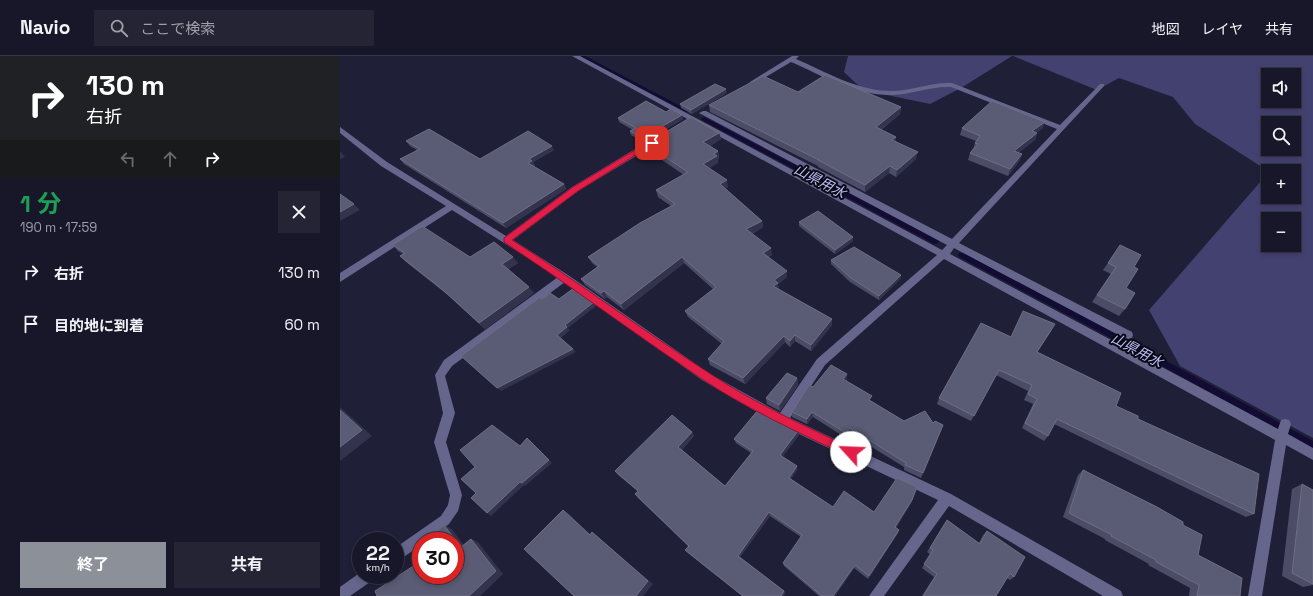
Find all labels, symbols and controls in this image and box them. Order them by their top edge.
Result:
search box [94,10,374,46]
text: Navio [20,15,70,40]
icon: search [108,17,130,39]
text: ここで検索 [140,19,215,38]
text: 地図 [1151,20,1179,38]
text: レイヤ [1201,20,1243,38]
text: 共有 [1265,20,1293,38]
text: 130 m [86,67,165,103]
map controls [1261,68,1301,252]
button: sound [1261,68,1301,108]
icon: right [20,72,72,124]
text: 右折 [86,105,122,128]
button: search [1261,116,1301,156]
pin [635,126,669,160]
icon: arrive [641,132,663,154]
icon: left [117,148,139,170]
icon: ahead [159,148,181,170]
icon: right [201,148,223,170]
water label: 山県用水 [791,160,851,203]
button: + [1261,164,1301,204]
text: 1 分 [20,188,61,219]
button: close [278,191,320,233]
button: − [1261,212,1301,252]
text: 190 m · 17:59 [20,219,97,236]
icon: right [20,261,42,283]
text: 130 m [278,263,320,282]
text: 右折 [54,264,84,283]
icon: arrive [20,313,42,335]
text: 60 m [284,315,320,334]
text: 目的地に到着 [54,316,144,335]
water label: 山県用水 [1108,329,1168,372]
position arrow [830,431,872,473]
speed limit sign: 30 [412,532,464,584]
text: 22 [366,540,390,566]
button: 終了 [20,542,166,588]
button: 共有 [174,542,320,588]
text: km/h [366,561,390,574]

